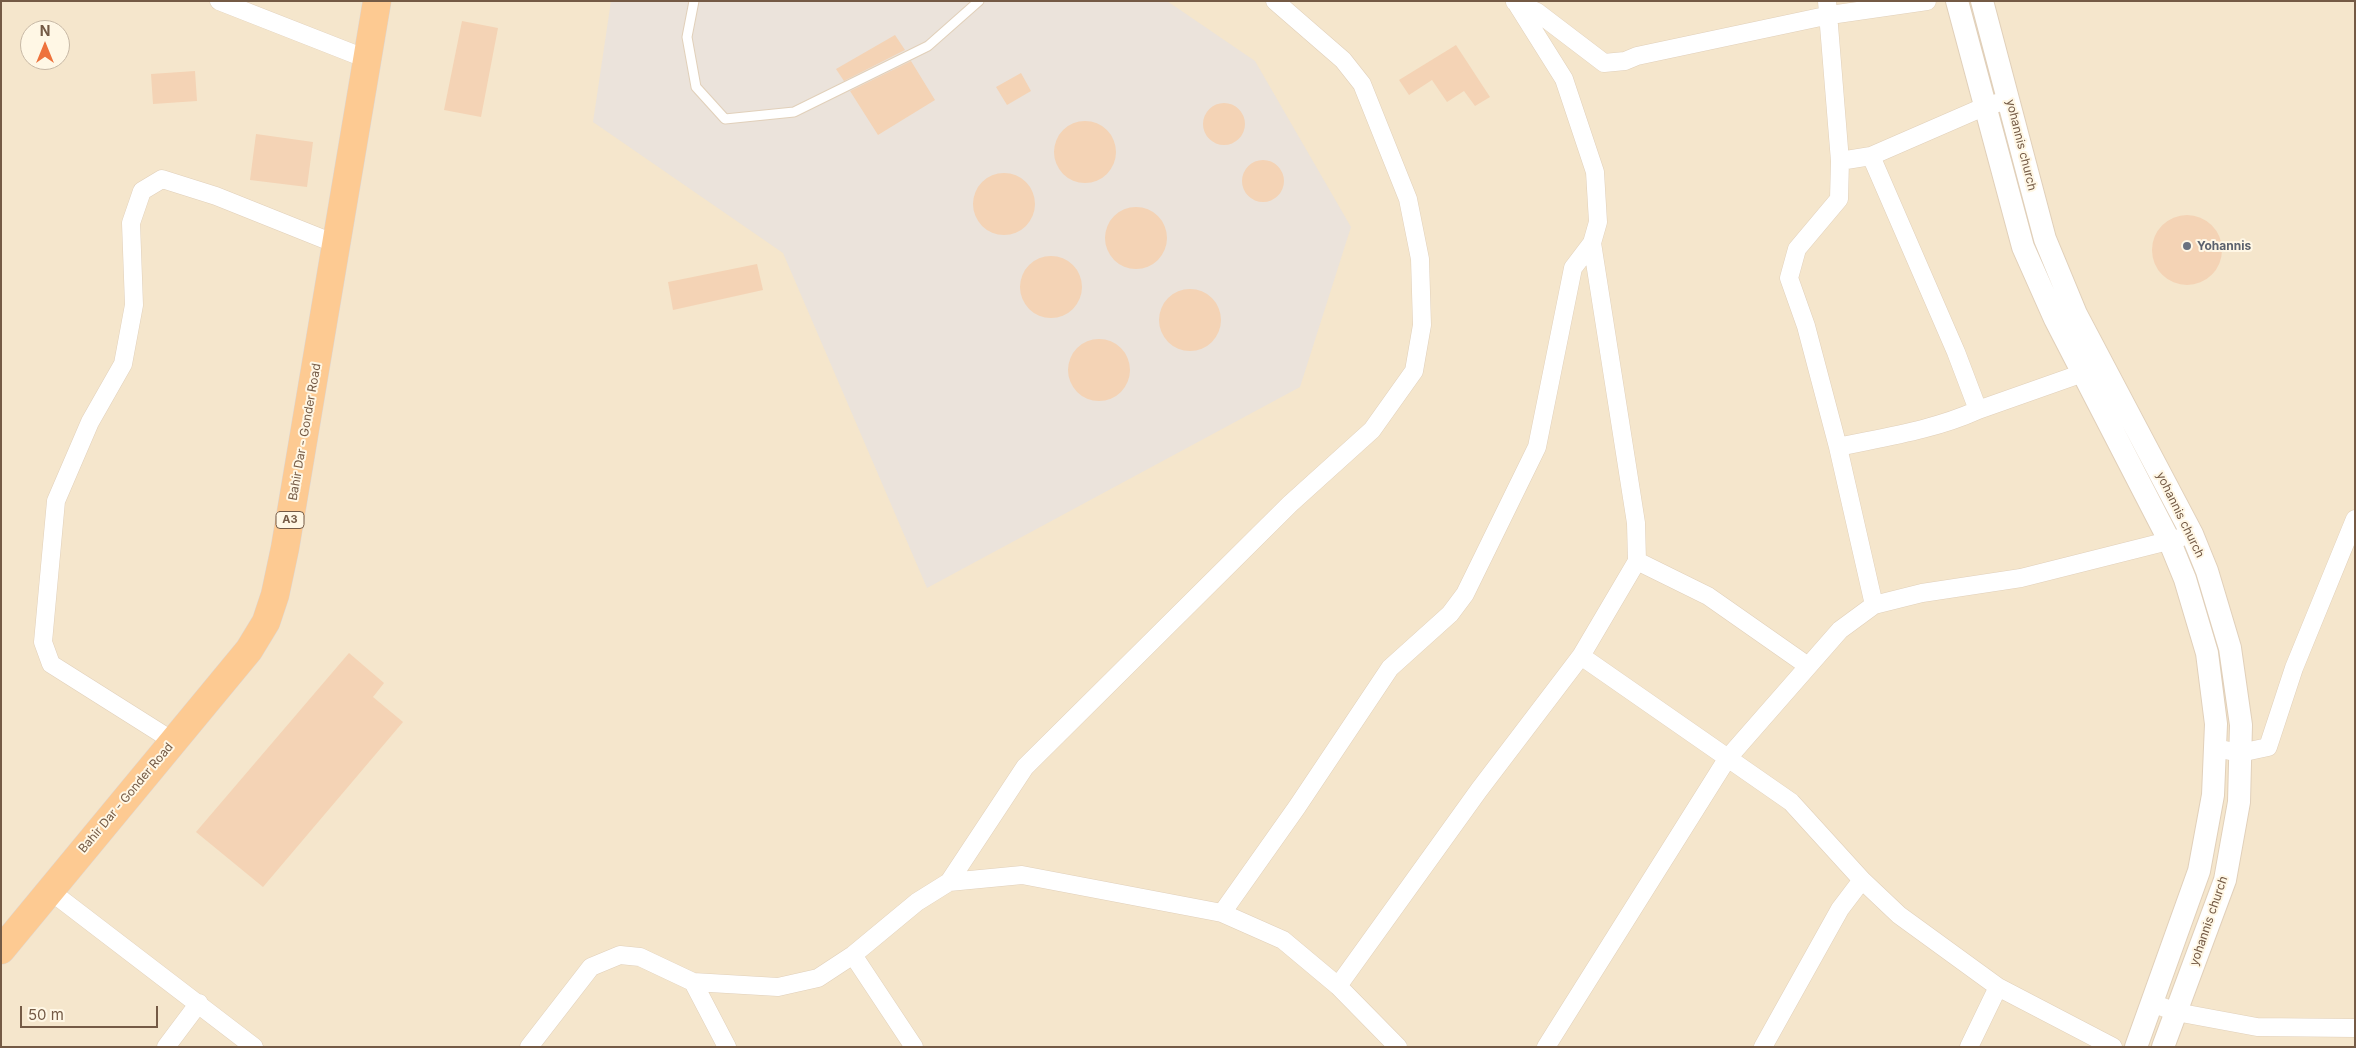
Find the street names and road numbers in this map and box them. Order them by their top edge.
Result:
street label: yohannis church [2003,98,2039,192]
street label: Bahir Dar - Gonder Road [286,362,324,502]
street label: yohannis church [2153,470,2207,560]
road number: A3 [276,512,304,528]
street label: Bahir Dar - Gonder Road [76,740,176,856]
street label: yohannis church [2187,874,2231,968]

